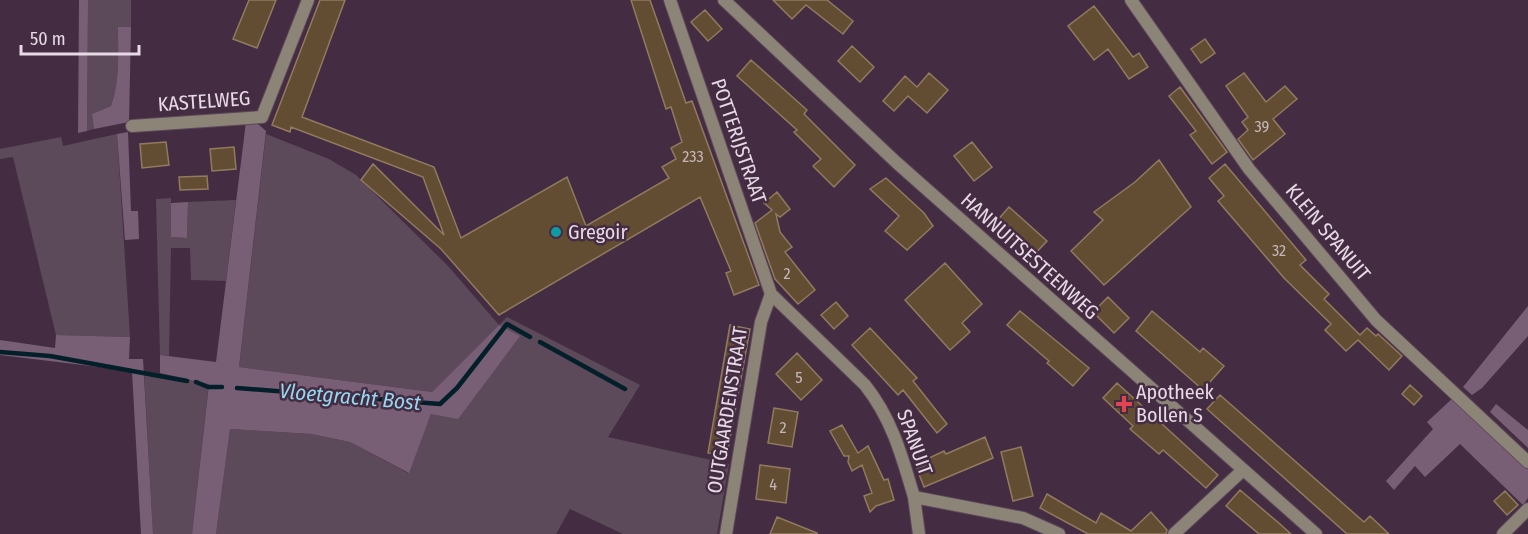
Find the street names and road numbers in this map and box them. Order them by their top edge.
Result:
street label: POTTERIJSTRAAT [706,75,772,207]
street label: KASTELWEG [157,86,251,116]
street label: KLEIN SPANUIT [1281,179,1376,286]
street label: HANNUITSESTEENWEG [956,188,1104,324]
street label: OUTGAARDENSTRAAT [702,324,752,495]
street label: SPANUIT [892,406,938,479]

